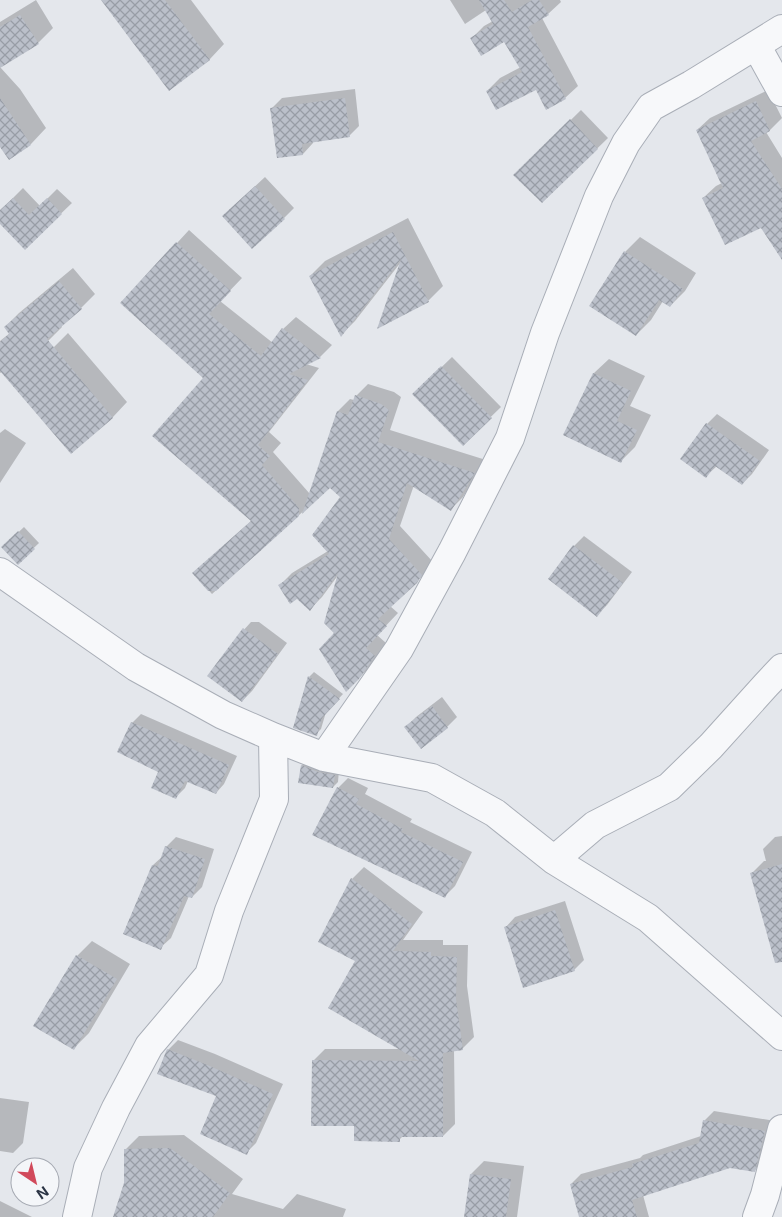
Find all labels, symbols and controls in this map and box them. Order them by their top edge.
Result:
north arrow [10,1157,60,1207]
text: N [33,1183,52,1203]

